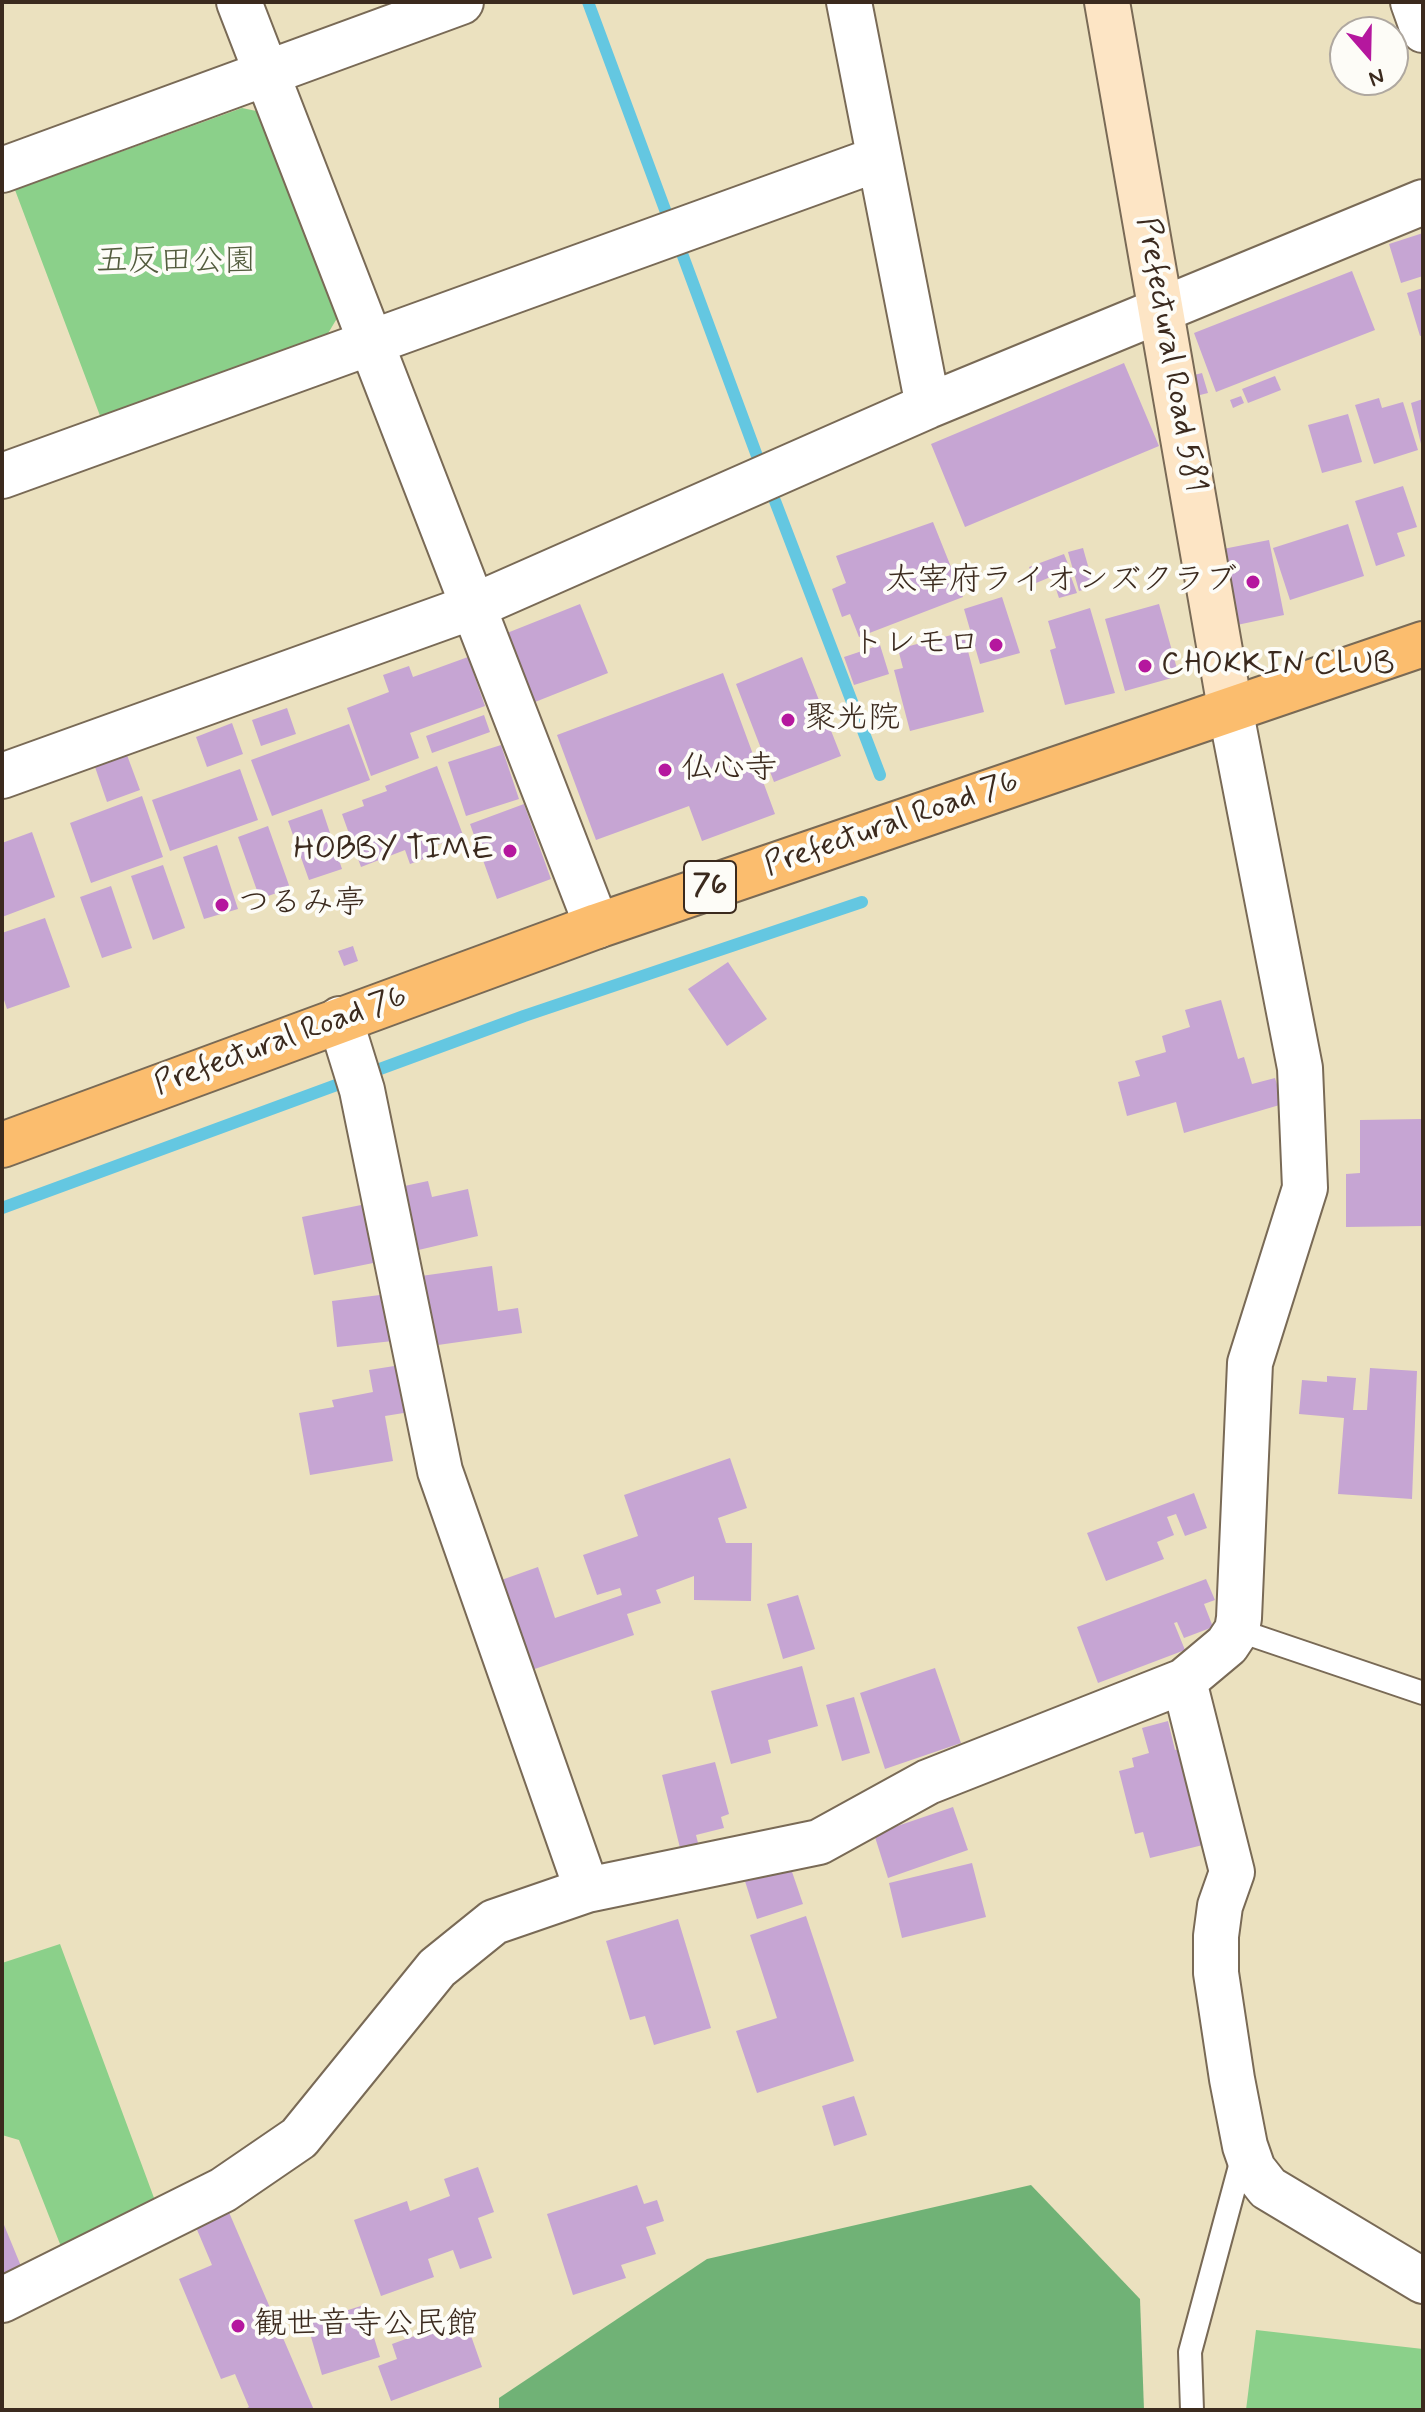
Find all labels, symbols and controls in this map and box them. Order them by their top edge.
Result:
north arrow [1329,16,1409,96]
text: N [1365,61,1388,92]
street label: Prefectural Road 581 [1126,215,1212,495]
park label: 五反田公園 [96,244,256,282]
place label: 太宰府ライオンズクラブ [885,563,1237,601]
marker: 太宰府ライオンズクラブ [1244,573,1262,591]
place label: トレモロ [852,626,980,664]
marker: トレモロ [987,636,1005,654]
place label: CHOKKIN CLUB [1161,647,1395,685]
marker: CHOKKIN CLUB [1136,657,1154,675]
place label: 聚光院 [804,701,900,739]
marker: 聚光院 [779,711,797,729]
place label: 仏心寺 [681,751,777,789]
marker: 仏心寺 [656,761,674,779]
street label: Prefectural Road 76 [760,763,1024,887]
place label: HOBBY TIME [294,832,494,870]
marker: HOBBY TIME [501,842,519,860]
road number: 76 [684,861,736,913]
place label: つるみ亭 [238,886,366,924]
marker: つるみ亭 [213,896,231,914]
street label: Prefectural Road 76 [149,978,413,1106]
place label: 観世音寺公民館 [254,2307,478,2345]
marker: 観世音寺公民館 [229,2317,247,2335]

